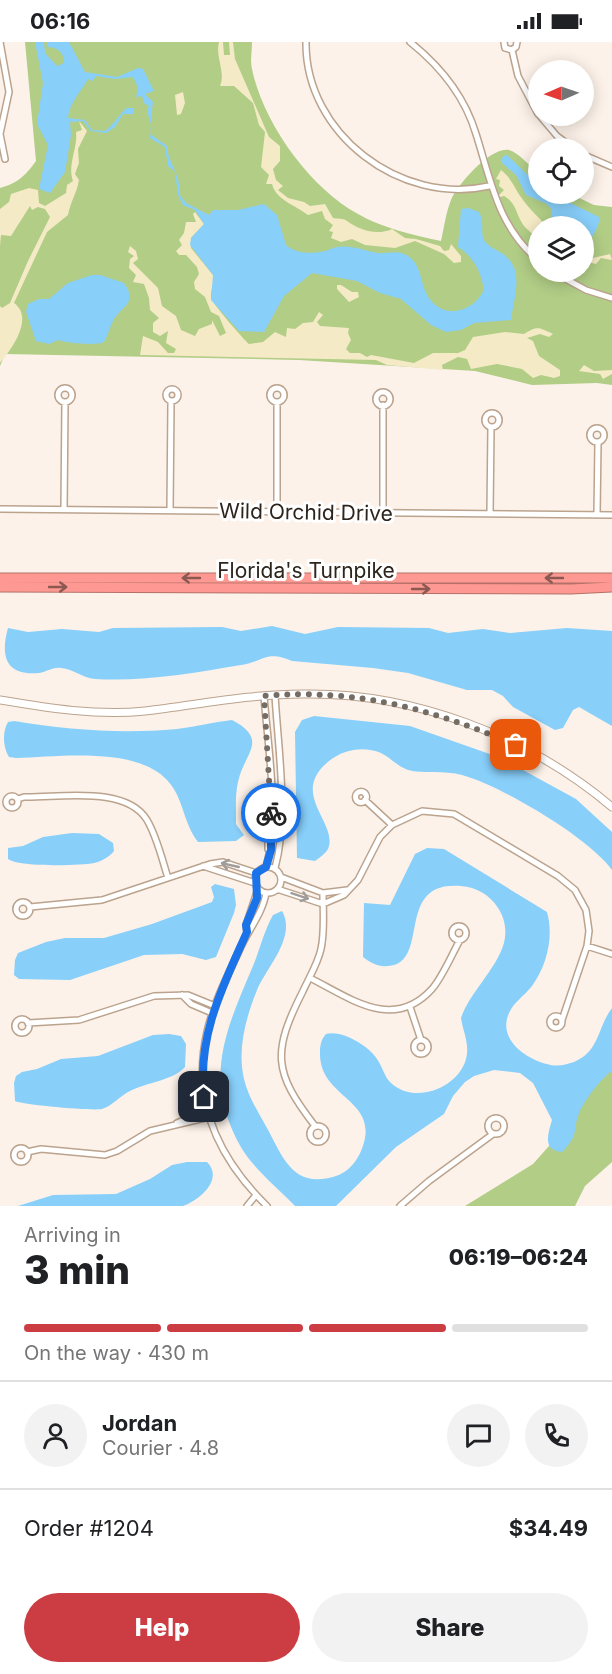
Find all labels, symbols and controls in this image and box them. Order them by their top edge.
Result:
text: 06:16 [30,8,90,34]
north arrow [528,60,594,126]
map controls [528,60,594,282]
button: locate [528,138,594,204]
button: layers [528,216,594,282]
street label: Wild Orchid Drive [219,498,393,526]
street label: Florida's Turnpike [217,558,395,583]
one-way arrow [181,572,201,584]
one-way arrow [544,572,564,584]
one-way arrow [48,581,68,593]
one-way arrow [411,583,431,595]
pin [490,719,541,770]
icon: bag [499,728,532,761]
courier [241,783,301,843]
icon: bike [255,797,288,830]
one-way arrow [221,859,240,870]
one-way arrow [290,892,309,903]
pin [178,1071,229,1122]
icon: home [187,1080,220,1113]
text: Arriving in [24,1223,121,1247]
text: 06:19–06:24 [449,1244,588,1270]
text: 3 min [24,1246,130,1293]
text: On the way · 430 m [24,1341,209,1365]
button: person [24,1404,87,1467]
button: chat [447,1404,510,1467]
button: phone [525,1404,588,1467]
text: Jordan [102,1410,177,1436]
text: Courier · 4.8 [102,1436,219,1460]
text: Order #1204 [24,1515,154,1541]
text: $34.49 [509,1515,588,1541]
button: Help [24,1593,300,1662]
button: Share [312,1593,588,1662]

